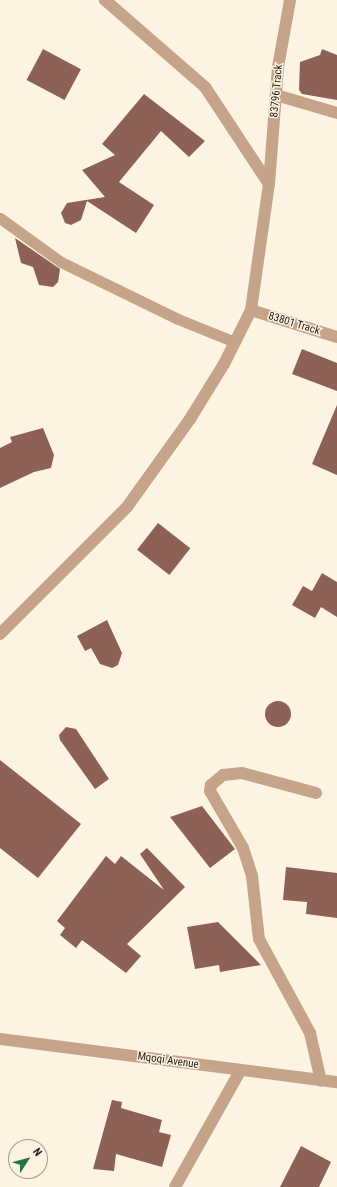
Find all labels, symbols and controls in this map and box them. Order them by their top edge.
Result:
street label: 83796 Track [268,64,286,118]
street label: 83801 Track [267,310,321,338]
street label: Mqoqi Avenue [137,1050,199,1072]
north arrow [8,1139,48,1179]
text: N [30,1146,45,1159]

